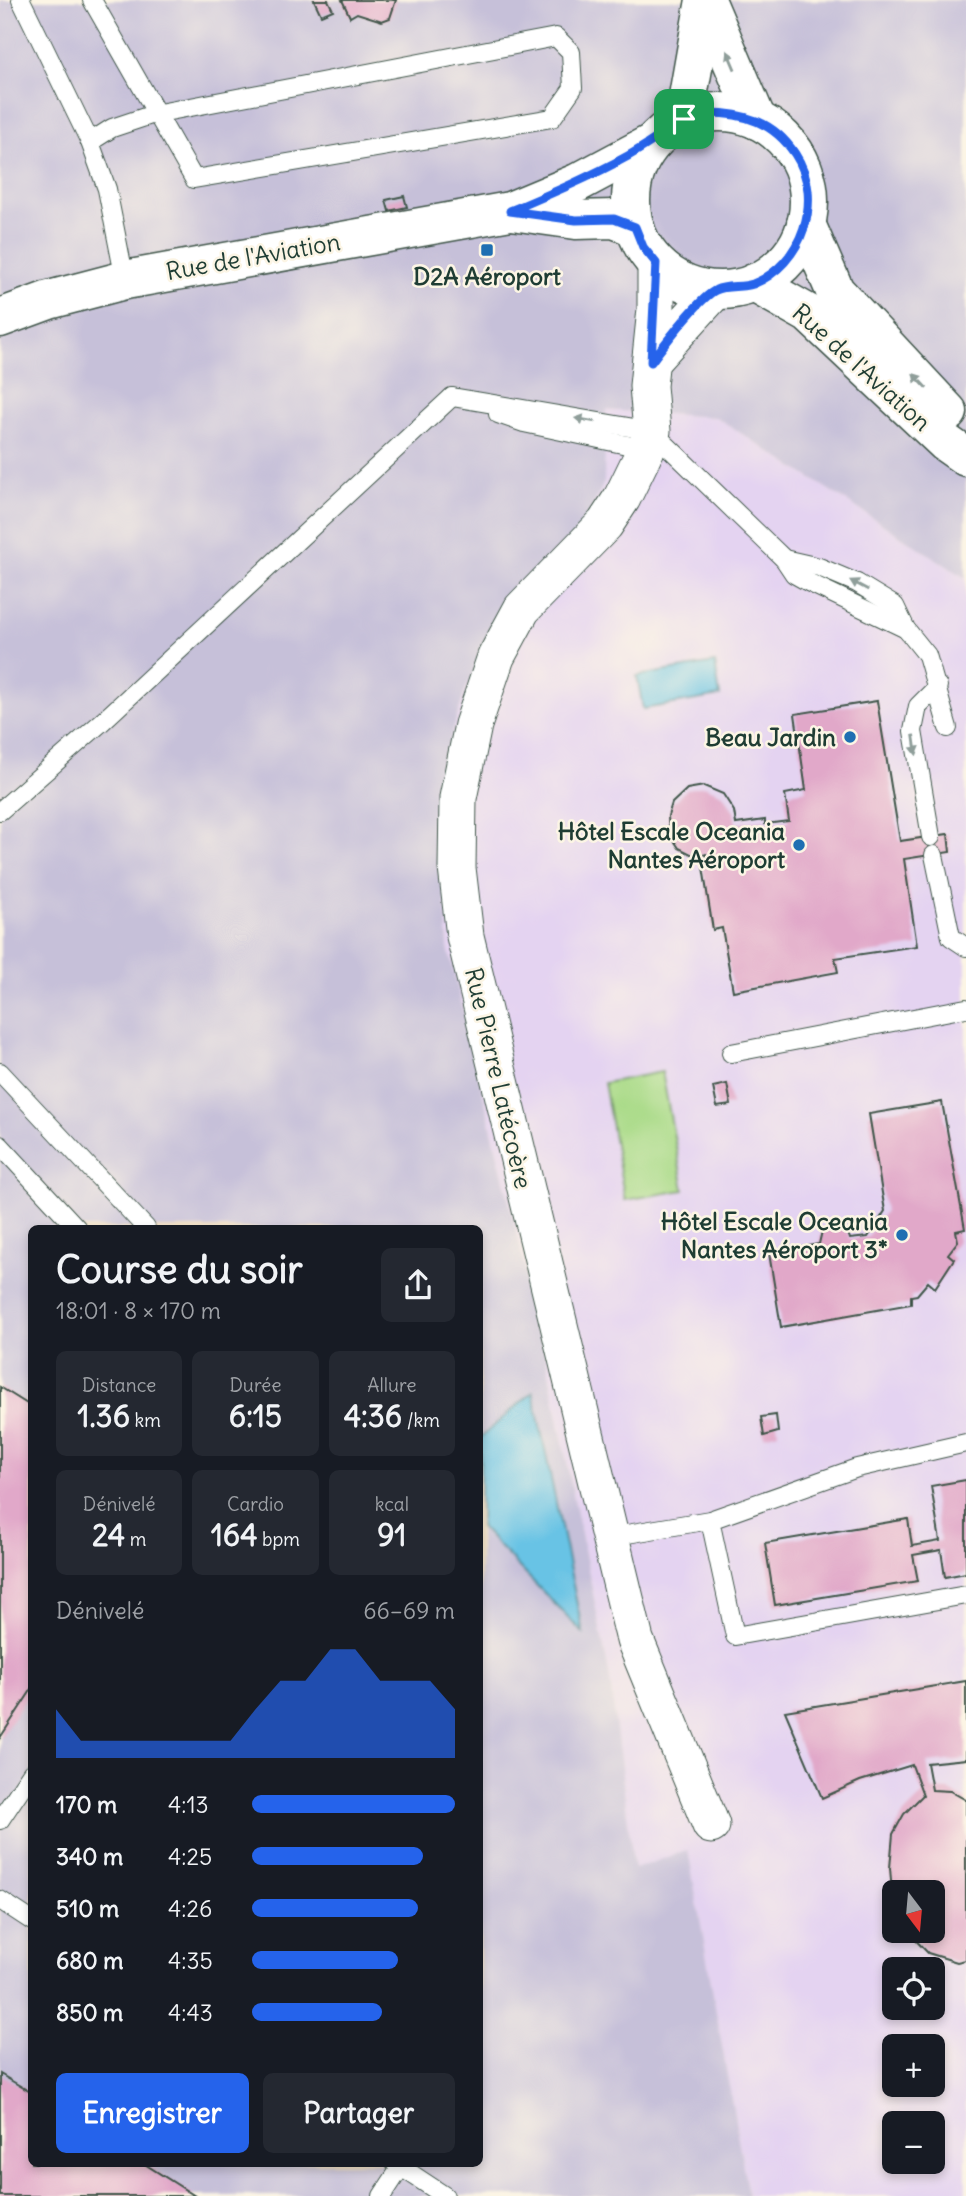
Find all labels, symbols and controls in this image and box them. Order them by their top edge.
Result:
one-way arrow [726,49,737,70]
pin [654,89,714,149]
icon: arrive [665,100,703,138]
street label: Rue de l'Aviation [164,226,342,286]
marker: D2A Aéroport [479,242,495,258]
place label: D2A Aéroport [413,261,562,291]
street label: Rue de l'Aviation [786,297,938,437]
one-way arrow [912,372,928,390]
one-way arrow [574,414,596,425]
one-way arrow [849,579,869,590]
place label: Beau Jardin [705,722,836,752]
marker: Beau Jardin [842,729,858,745]
one-way arrow [910,735,921,757]
place label: Hôtel Escale Oceania Nantes Aéroport [558,816,786,874]
marker: Hôtel Escale Oceania Nantes Aéroport [791,837,807,853]
street label: Rue Pierre Latécoère [459,965,539,1191]
place label: Hôtel Escale Oceania Nantes Aéroport 3* [661,1206,888,1264]
marker: Hôtel Escale Oceania Nantes Aéroport 3* [894,1227,910,1243]
text: Course du soir [56,1246,303,1293]
button: share [381,1248,455,1322]
text: 18:01 · 8 × 170 m [56,1296,221,1325]
text: Distance [82,1373,156,1397]
text: Durée [229,1373,282,1397]
text: Allure [367,1373,416,1397]
text: 1.36 [77,1397,130,1435]
text: 6:15 [229,1397,282,1435]
text: 4:36 [344,1397,402,1435]
text: km [130,1408,161,1432]
text: /km [402,1408,440,1432]
text: Dénivelé [83,1492,156,1516]
text: Cardio [227,1492,284,1516]
text: kcal [375,1492,409,1516]
text: 24 [92,1516,125,1554]
text: 164 [211,1516,258,1554]
text: 91 [377,1516,406,1554]
text: m [125,1527,146,1551]
text: bpm [258,1527,300,1551]
text: Dénivelé [56,1596,144,1625]
text: 66–69 m [363,1596,455,1625]
text: 170 m [56,1790,117,1819]
text: 4:13 [168,1790,209,1819]
text: 340 m [56,1842,123,1871]
text: 4:25 [168,1842,212,1871]
north arrow [882,1880,945,1942]
map controls [882,1880,945,2174]
text: 510 m [56,1894,119,1923]
text: 4:26 [168,1894,212,1923]
text: 680 m [56,1946,123,1975]
text: 4:35 [168,1946,213,1975]
button: locate [882,1957,945,2020]
text: 850 m [56,1998,123,2027]
text: 4:43 [168,1998,213,2027]
button: + [882,2034,945,2097]
button: Enregistrer [56,2073,249,2153]
button: Partager [263,2073,455,2153]
button: − [882,2111,945,2174]

